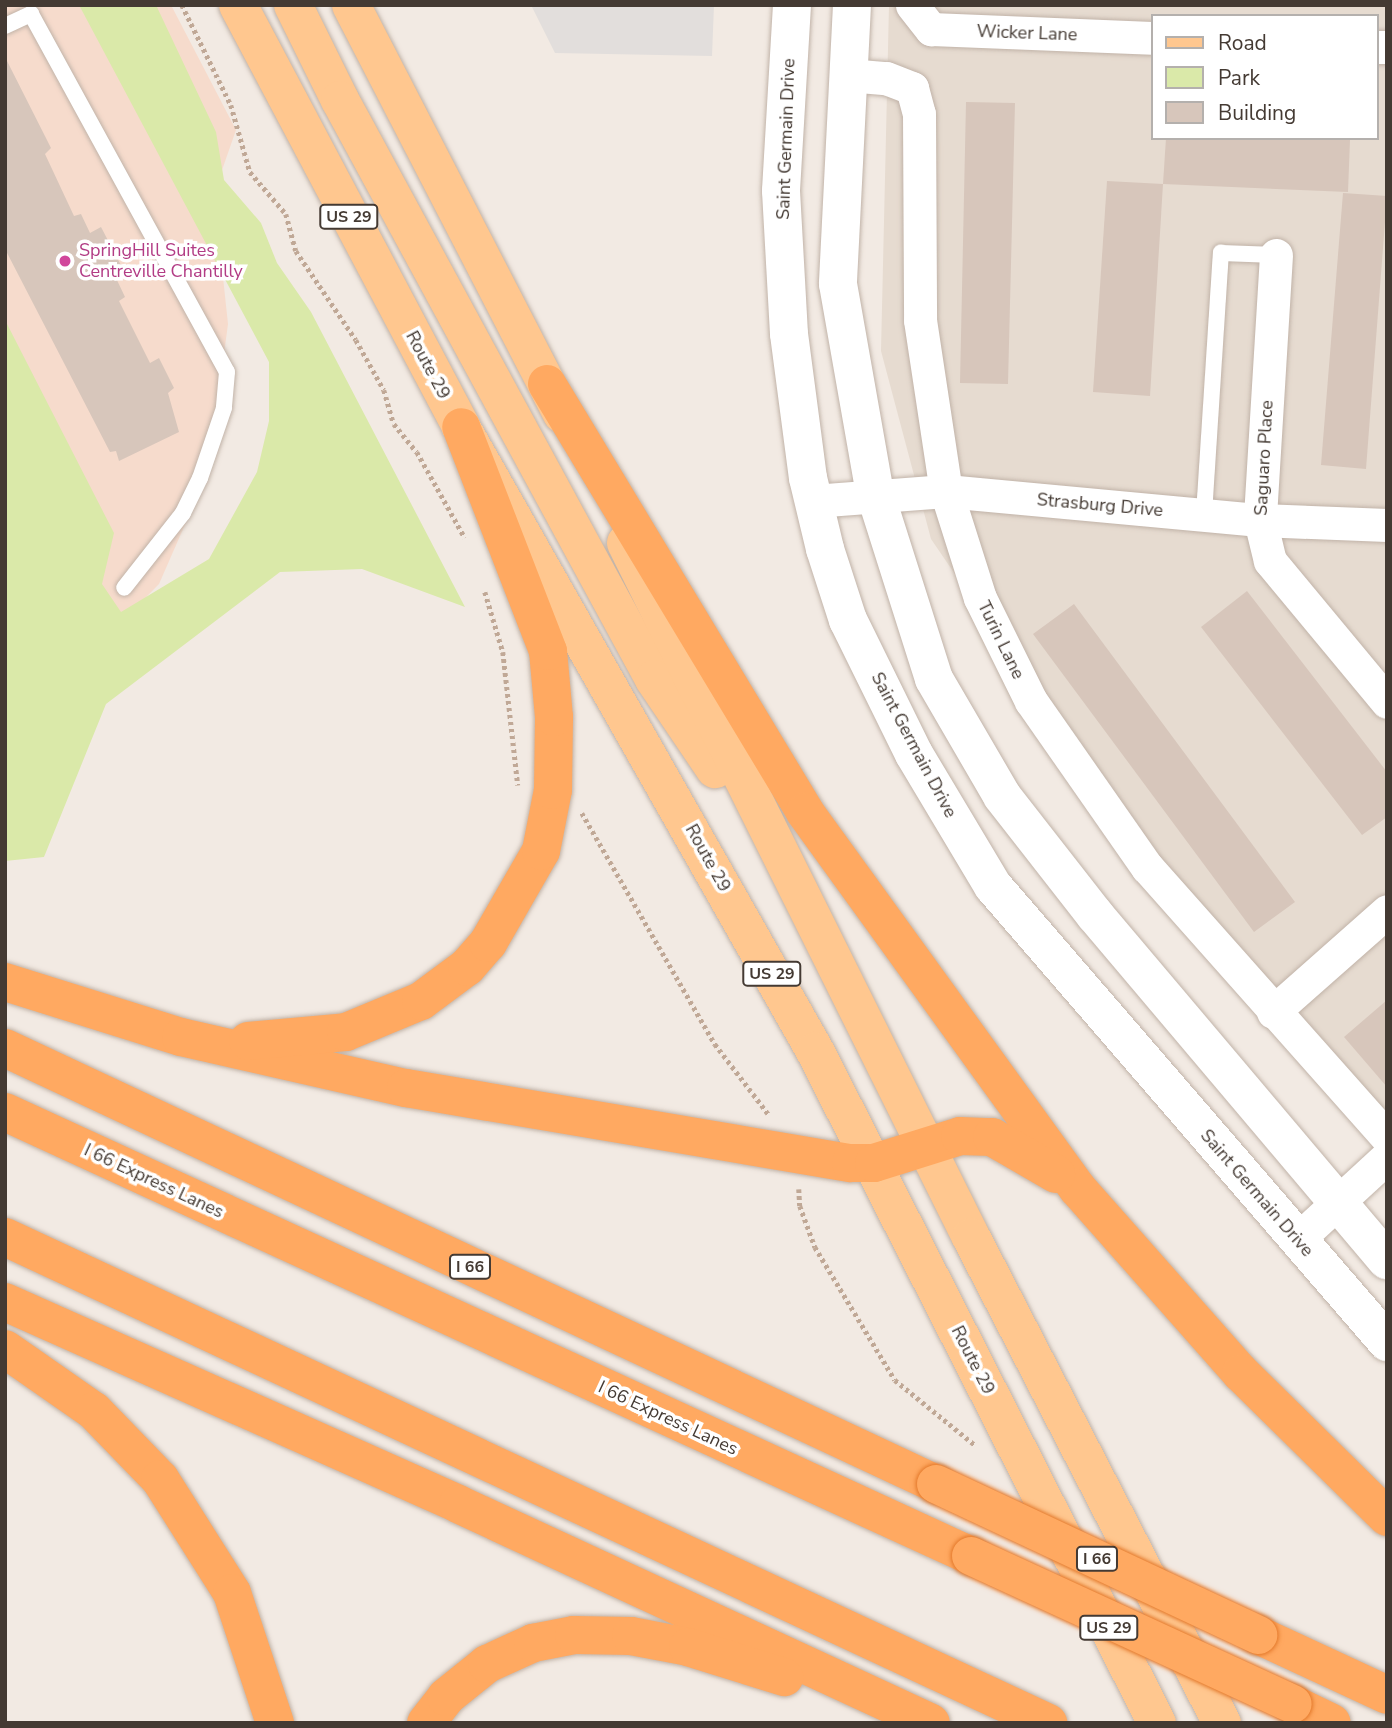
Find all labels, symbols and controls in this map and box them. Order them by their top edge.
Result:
legend [1150,14,1378,140]
street label: Wicker Lane [976,20,1078,46]
text: Road [1218,29,1267,57]
street label: Saint Germain Drive [772,58,800,220]
text: Park [1218,64,1260,92]
text: Building [1218,99,1296,127]
road number: US 29 [319,204,379,230]
place label: SpringHill Suites Centreville Chantilly [79,240,243,282]
marker: SpringHill Suites Centreville Chantilly [57,253,73,269]
street label: Route 29 [401,327,455,403]
street label: Saguaro Place [1250,400,1278,516]
street label: Strasburg Drive [1036,489,1164,521]
street label: Turin Lane [973,597,1029,683]
street label: Saint Germain Drive [867,669,961,821]
street label: Route 29 [681,820,735,896]
road number: US 29 [742,962,802,986]
street label: Saint Germain Drive [1196,1125,1318,1261]
street label: I 66 Express Lanes [81,1139,227,1223]
road number: I 66 [447,1254,493,1280]
street label: Route 29 [947,1322,999,1398]
street label: I 66 Express Lanes [595,1376,741,1460]
road number: I 66 [1074,1546,1120,1572]
road number: US 29 [1079,1616,1139,1640]

